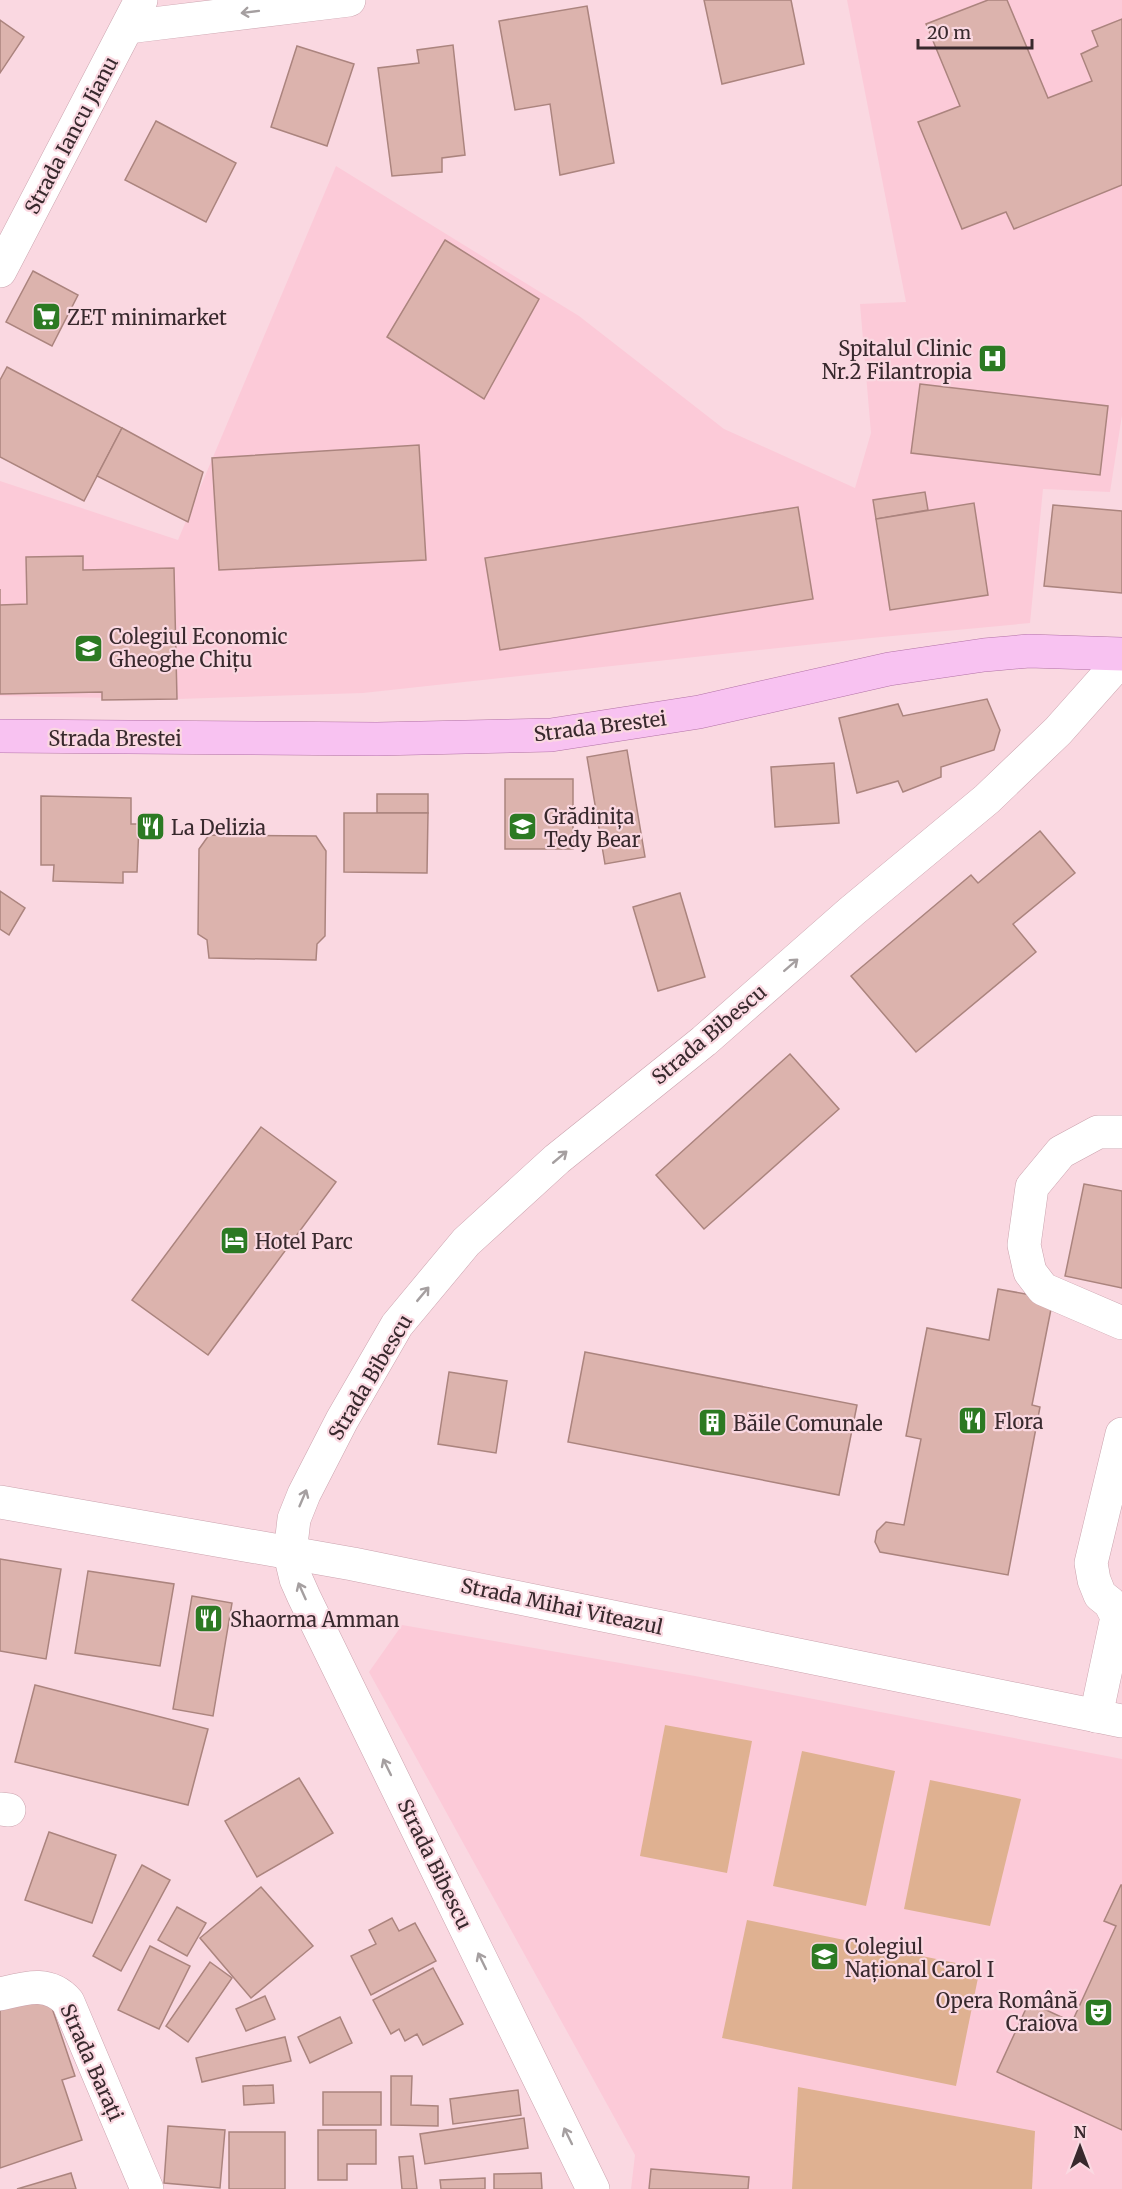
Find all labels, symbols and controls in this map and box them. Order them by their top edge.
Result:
one-way arrow [240,7,260,18]
scale bar [918,12,1032,50]
text: 20 m [927,21,971,44]
street label: Strada Iancu Jianu [19,52,123,218]
supermarket icon: ZET minimarket [30,301,62,333]
place label: ZET minimarket [67,305,227,330]
place label: Spitalul Clinic Nr.2 Filantropia [822,336,972,384]
hospital icon: Spitalul Clinic Nr.2 Filantropia [977,343,1009,375]
place label: Colegiul Economic Gheoghe Chițu [109,624,288,673]
school or university icon: Colegiul Economic Gheoghe Chițu [72,632,104,664]
street label: Strada Brestei [532,705,668,747]
street label: Strada Brestei [48,726,182,751]
place label: Grădinița Tedy Bear [544,804,640,852]
restaurant icon: La Delizia [134,811,166,843]
school or university icon: Grădinița Tedy Bear [507,811,539,843]
place label: La Delizia [171,815,266,840]
one-way arrow [783,958,798,972]
street label: Strada Bibescu [647,979,771,1089]
one-way arrow [552,1150,567,1164]
hotel icon: Hotel Parc [218,1225,250,1257]
place label: Hotel Parc [255,1229,353,1254]
one-way arrow [416,1286,429,1302]
street label: Strada Bibescu [323,1310,417,1444]
restaurant icon: Flora [957,1405,989,1437]
building icon: Băile Comunale [696,1407,728,1439]
place label: Flora [994,1409,1044,1434]
place label: Băile Comunale [733,1411,883,1436]
one-way arrow [297,1489,309,1507]
street label: Strada Mihai Viteazul [459,1572,665,1640]
one-way arrow [296,1583,307,1601]
restaurant icon: Shaorma Amman [193,1603,225,1635]
place label: Shaorma Amman [230,1607,399,1632]
one-way arrow [381,1758,393,1776]
street label: Strada Bibescu [393,1795,477,1933]
place label: Colegiul Național Carol I [845,1934,994,1983]
school or university icon: Colegiul Național Carol I [808,1941,840,1973]
one-way arrow [476,1953,488,1970]
place label: Opera Română Craiova [936,1988,1078,2036]
theatre icon: Opera Română Craiova [1083,1996,1115,2028]
street label: Strada Barați [54,2000,129,2125]
north arrow [1050,2117,1110,2177]
text: N [1074,2122,1087,2142]
one-way arrow [561,2128,573,2146]

